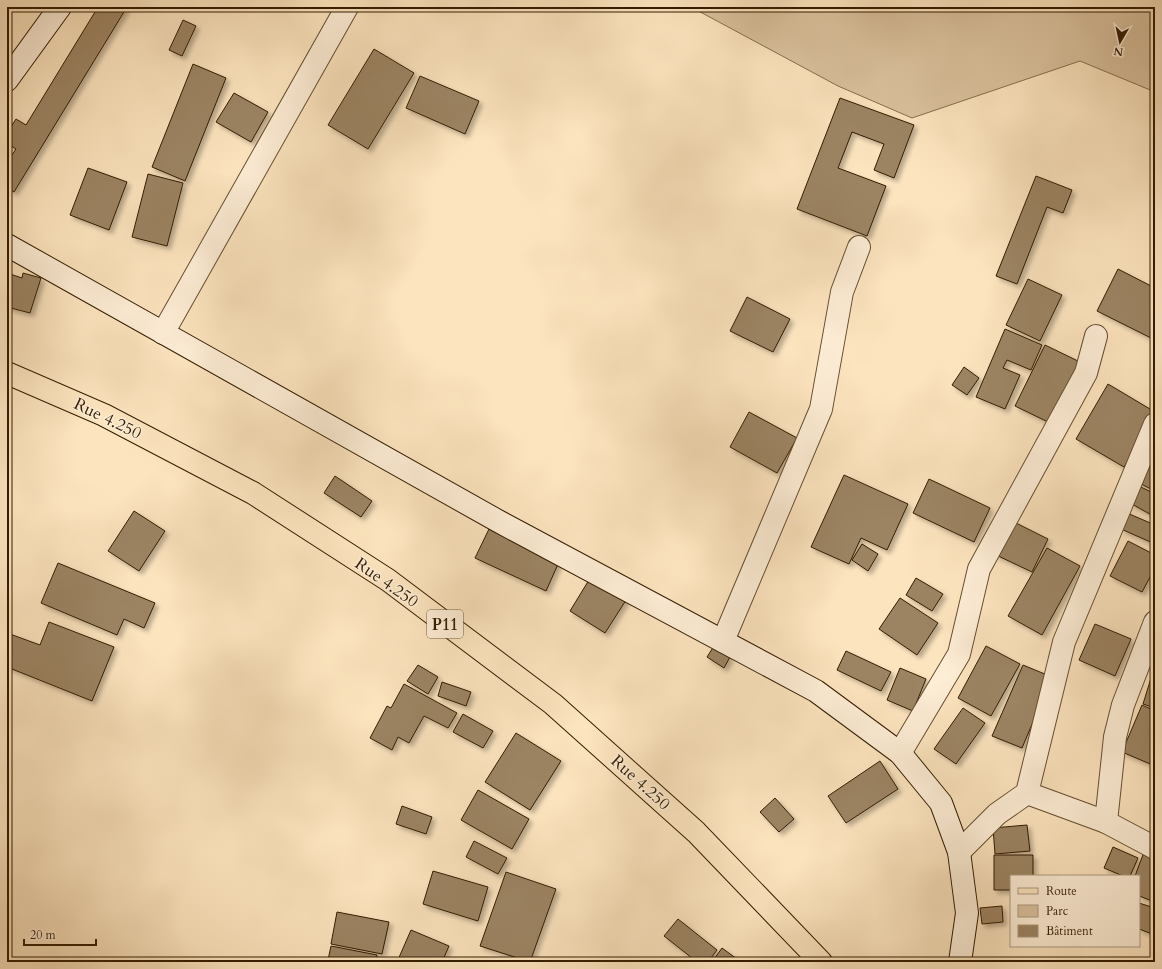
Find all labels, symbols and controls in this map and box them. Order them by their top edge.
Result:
north arrow [1100,22,1140,62]
text: N [1112,43,1124,60]
street label: Rue 4.250 [70,392,146,445]
street label: Rue 4.250 [350,552,423,613]
road number: P11 [427,610,463,638]
street label: Rue 4.250 [606,750,676,815]
legend [1010,875,1140,947]
text: Route [1046,883,1077,899]
text: Parc [1046,903,1069,919]
scale bar [24,921,96,947]
text: Bâtiment [1046,923,1093,939]
text: 20 m [30,927,57,943]

